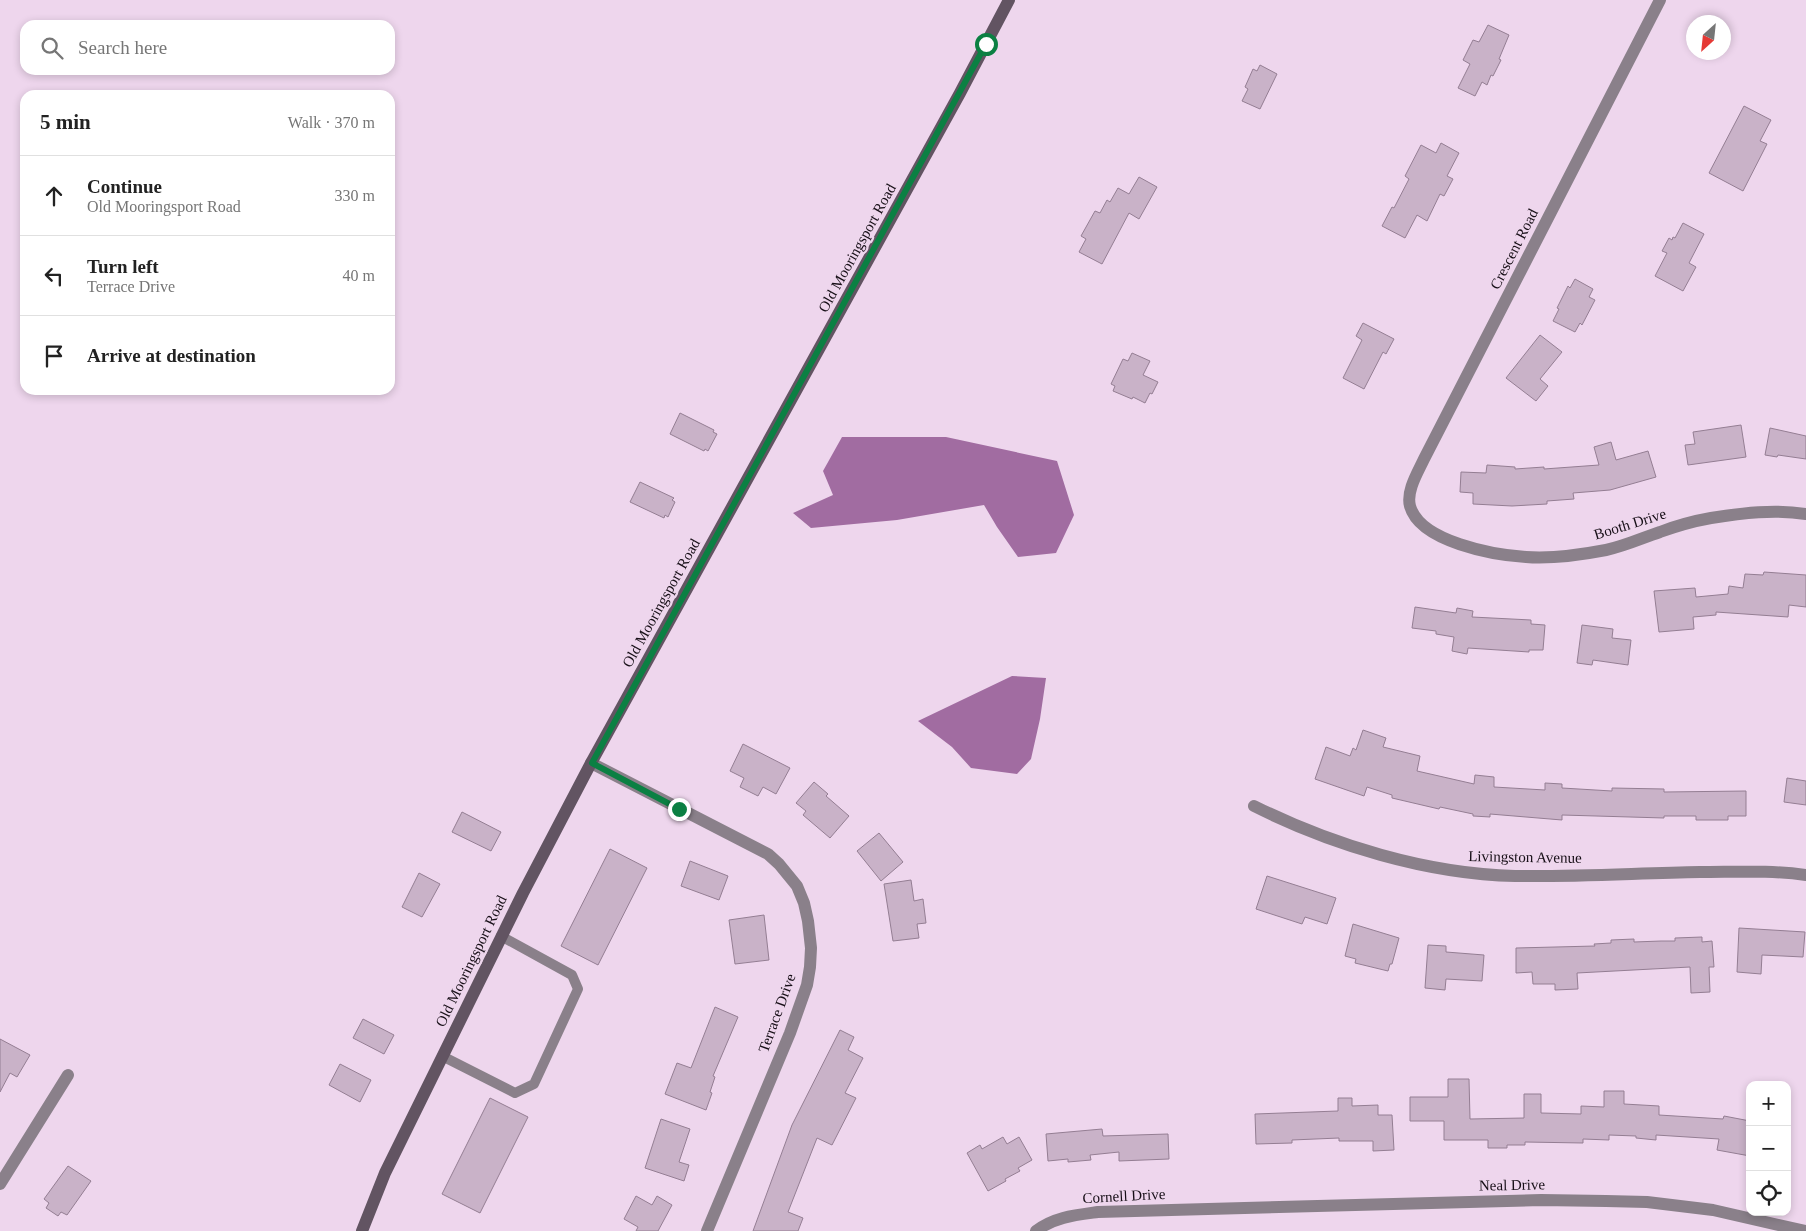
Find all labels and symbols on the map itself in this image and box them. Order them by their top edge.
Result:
north arrow [1686,15,1731,60]
route start [975,33,998,56]
street label: Old Mooringsport Road [815,181,899,315]
street label: Crescent Road [1487,206,1541,292]
street label: Booth Drive [1592,505,1668,543]
street label: Old Mooringsport Road [619,536,703,670]
route end [668,798,691,821]
street label: Livingston Avenue [1468,848,1582,866]
street label: Old Mooringsport Road [432,892,510,1029]
street label: Terrace Drive [755,971,799,1055]
street label: Neal Drive [1479,1176,1546,1194]
street label: Cornell Drive [1082,1186,1166,1206]

